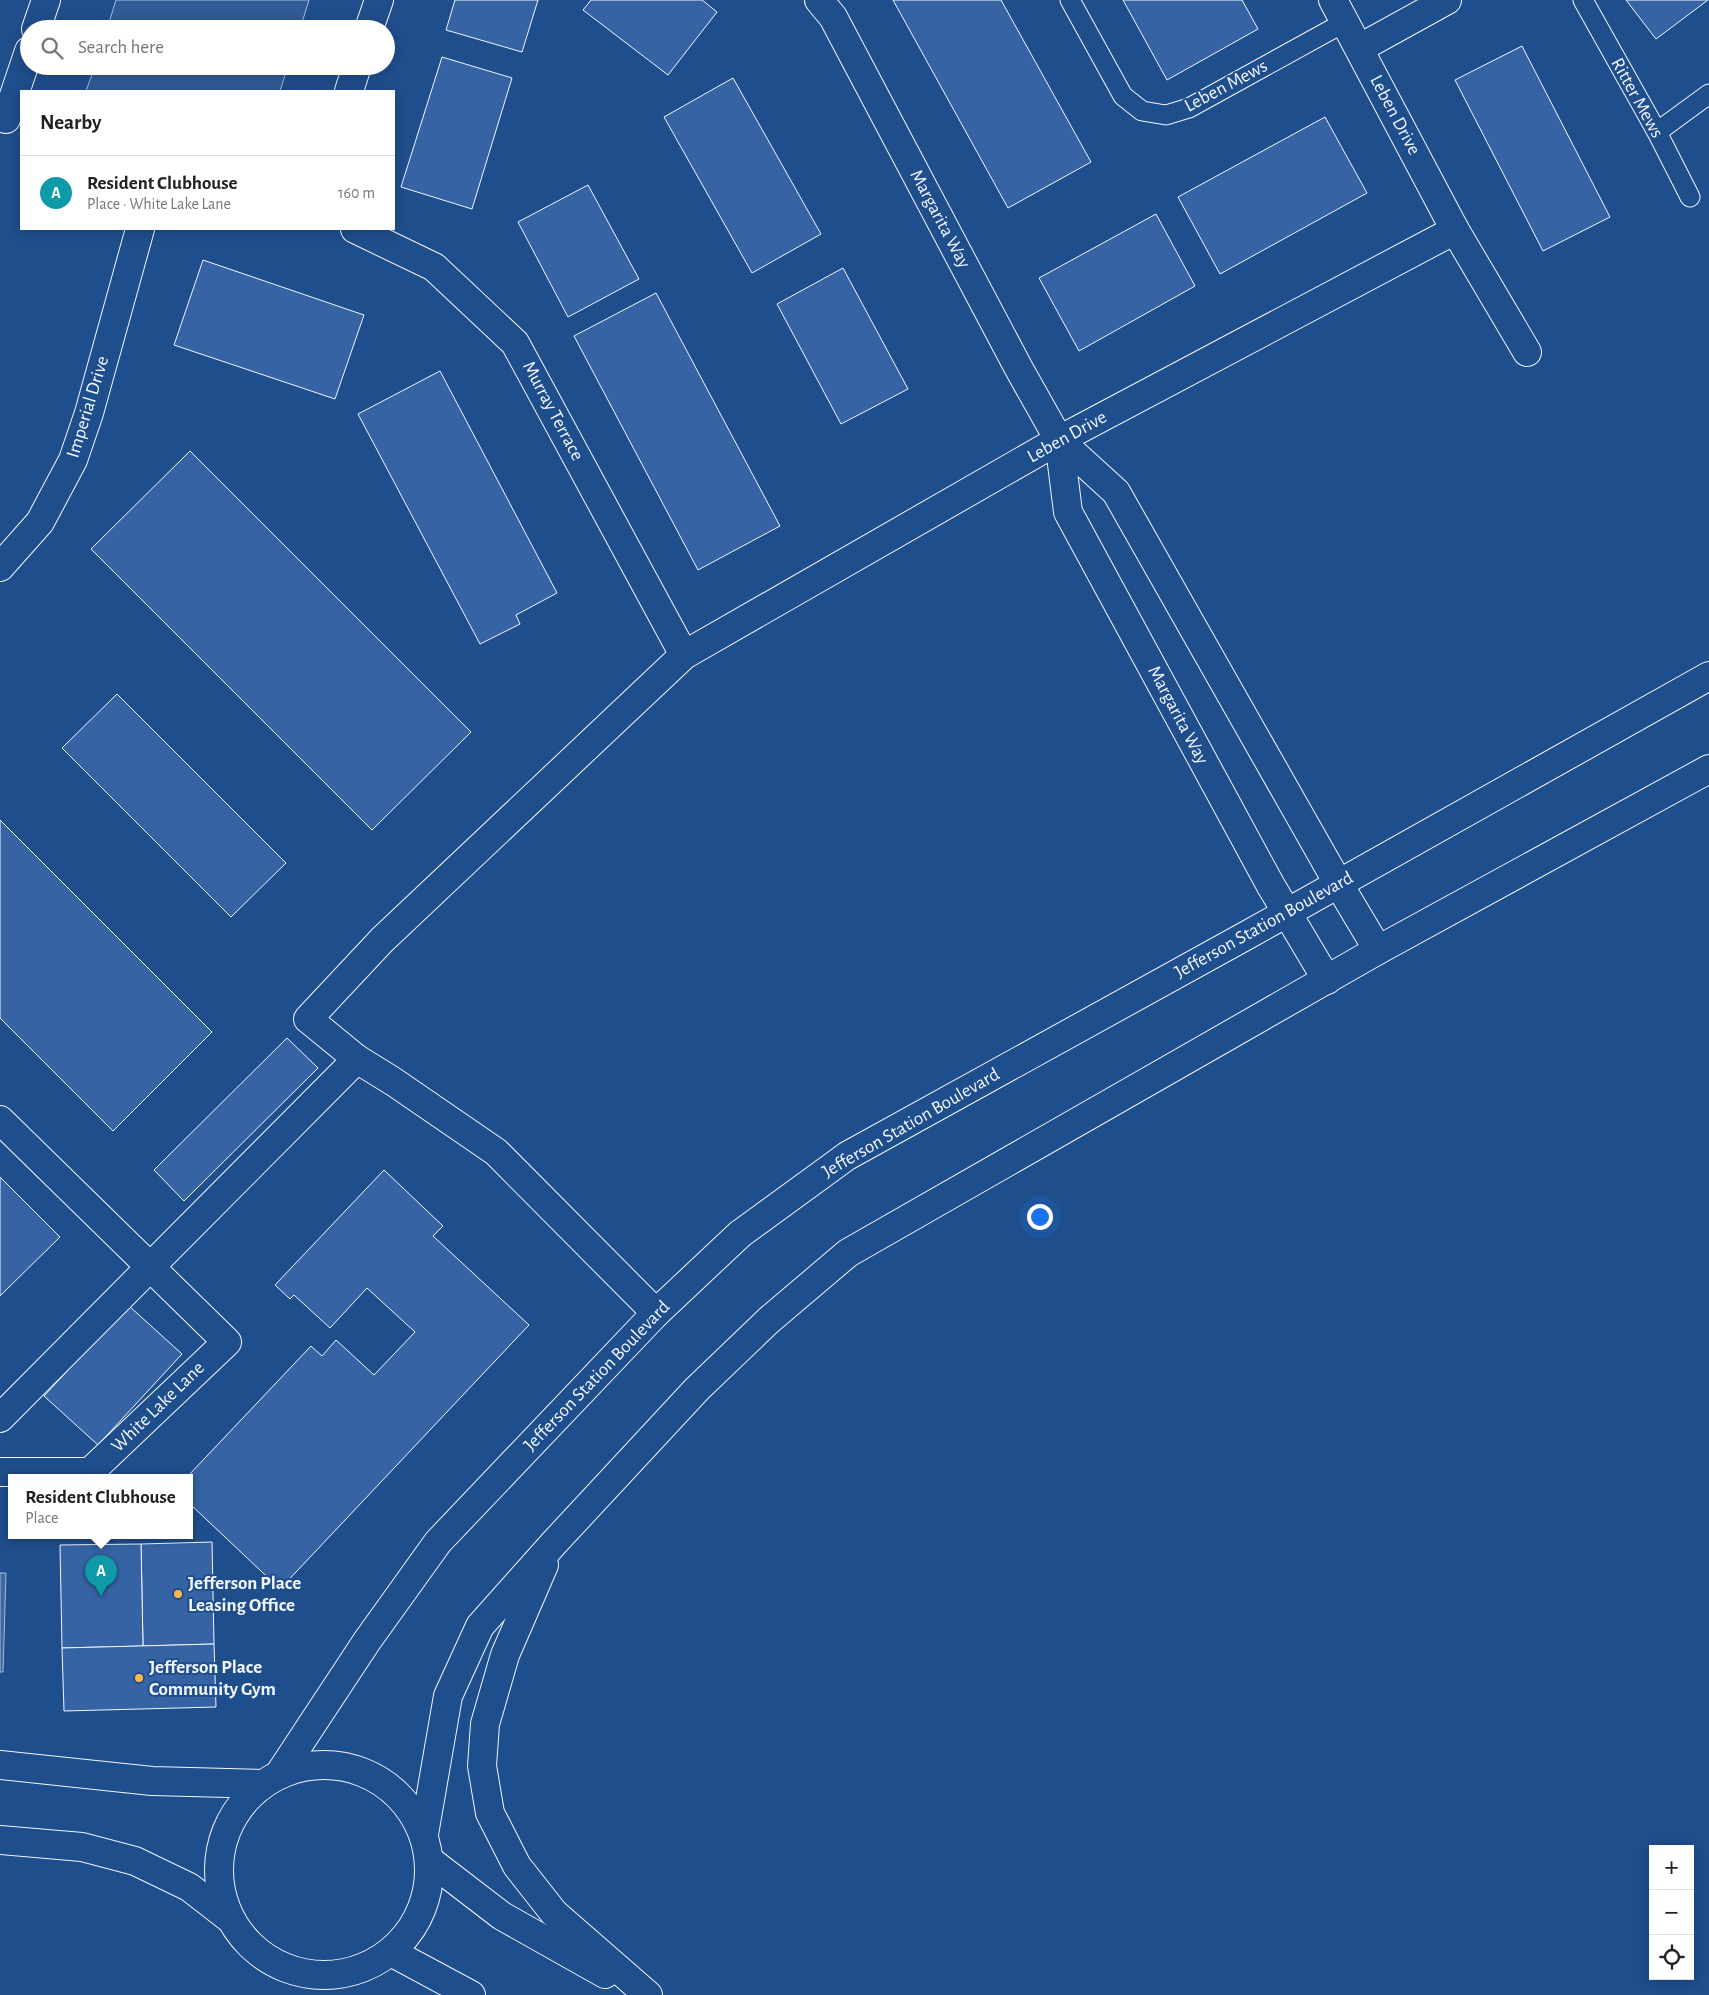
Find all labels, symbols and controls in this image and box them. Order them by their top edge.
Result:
search box [20,20,395,75]
icon: search [38,34,66,62]
text: Search here [78,38,164,57]
street label: Ritter Mews [1607,55,1667,141]
street label: Leben Mews [1181,56,1271,116]
street label: Leben Drive [1366,72,1424,158]
text: Nearby [40,112,101,133]
street label: Margarita Way [906,167,974,271]
text: Resident Clubhouse [87,174,238,193]
text: A [51,185,61,201]
text: 160 m [338,185,375,201]
text: Place · White Lake Lane [87,196,231,212]
street label: Imperial Drive [64,354,112,460]
street label: Murray Terrace [519,358,587,464]
street label: Leben Drive [1024,408,1110,466]
street label: Margarita Way [1144,663,1212,767]
street label: Jefferson Station Boulevard [1172,868,1357,982]
street label: Jefferson Station Boulevard [819,1065,1003,1181]
your location [1027,1204,1053,1230]
street label: Jefferson Station Boulevard [520,1297,674,1455]
street label: White Lake Lane [108,1358,208,1456]
popup [8,1474,193,1539]
text: Resident Clubhouse [25,1488,176,1507]
text: Place [25,1510,58,1526]
pin: A [85,1555,117,1596]
place label: Jefferson Place Leasing Office [188,1574,301,1615]
marker: Jefferson Place Leasing Office [172,1588,184,1600]
place label: Jefferson Place Community Gym [149,1658,276,1699]
marker: Jefferson Place Community Gym [133,1672,145,1684]
map controls [1649,1845,1694,1980]
button: + [1649,1845,1694,1890]
button: − [1649,1890,1694,1935]
button: locate [1649,1935,1694,1980]

